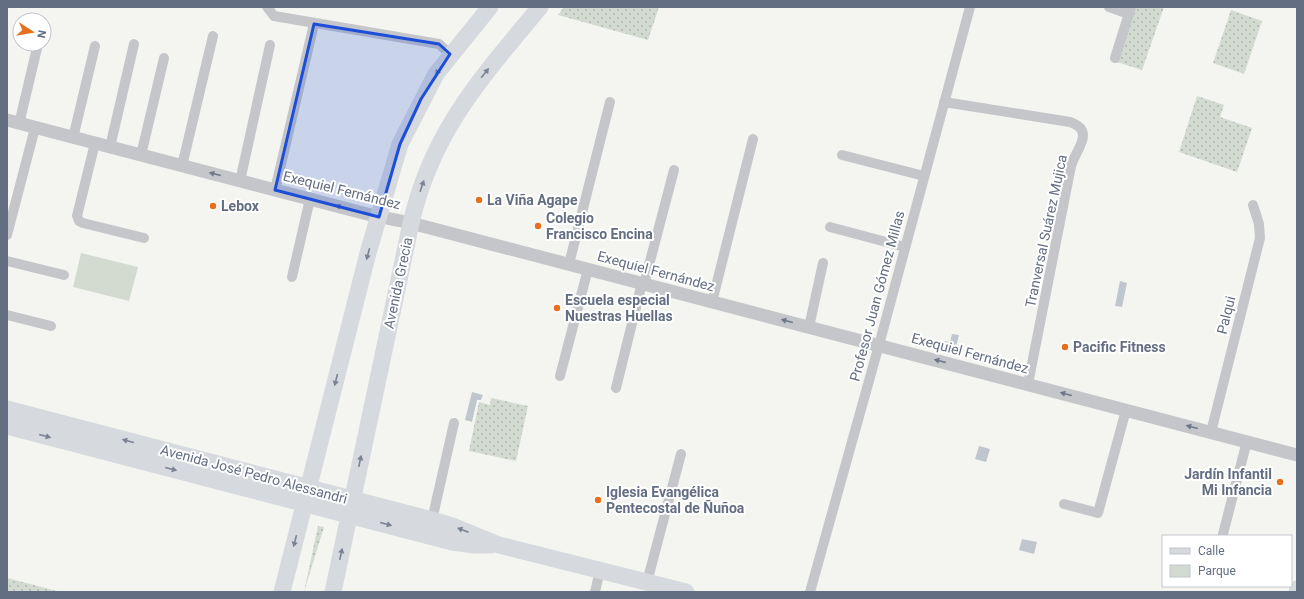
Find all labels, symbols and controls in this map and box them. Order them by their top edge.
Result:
north arrow [12,12,52,52]
text: N [34,29,48,39]
one-way arrow [435,65,443,75]
one-way arrow [481,68,490,79]
street label: Tranversal Suárez Mujica [1022,153,1070,309]
street label: Exequiel Fernández [282,168,403,212]
one-way arrow [209,171,221,177]
one-way arrow [419,179,425,191]
place label: La Viña Agape [487,192,578,208]
marker: La Viña Agape [474,195,484,205]
place label: Lebox [221,198,260,214]
marker: Lebox [208,201,218,211]
one-way arrow [335,204,347,210]
street label: Profesor Juan Gómez Millas [846,209,908,383]
place label: Colegio Francisco Encina [546,210,653,242]
marker: Colegio Francisco Encina [533,221,543,231]
street label: Avenida Grecia [381,236,415,330]
one-way arrow [365,248,371,260]
street label: Exequiel Fernández [596,248,716,294]
place label: Escuela especial Nuestras Huellas [565,292,673,324]
street label: Palqui [1214,294,1238,336]
marker: Escuela especial Nuestras Huellas [552,303,562,313]
one-way arrow [781,318,793,324]
street label: Exequiel Fernández [910,330,1030,376]
place label: Pacific Fitness [1073,339,1166,355]
marker: Pacific Fitness [1060,342,1070,352]
one-way arrow [934,358,946,364]
one-way arrow [332,374,338,386]
one-way arrow [1060,391,1072,397]
one-way arrow [1185,424,1197,430]
one-way arrow [39,433,51,439]
one-way arrow [122,438,134,444]
street label: Avenida José Pedro Alessandri [159,441,349,507]
one-way arrow [358,455,364,467]
one-way arrow [164,466,177,472]
place label: Jardín Infantil Mi Infancia [1184,466,1272,498]
marker: Jardín Infantil Mi Infancia [1275,477,1285,487]
place label: Iglesia Evangélica Pentecostal de Ñuñoa [606,484,745,516]
marker: Iglesia Evangélica Pentecostal de Ñuñoa [593,495,603,505]
one-way arrow [381,521,393,527]
one-way arrow [457,526,469,532]
one-way arrow [292,535,298,547]
legend [1162,535,1292,587]
text: Calle [1198,544,1225,558]
one-way arrow [338,548,344,560]
text: Parque [1198,564,1236,578]

